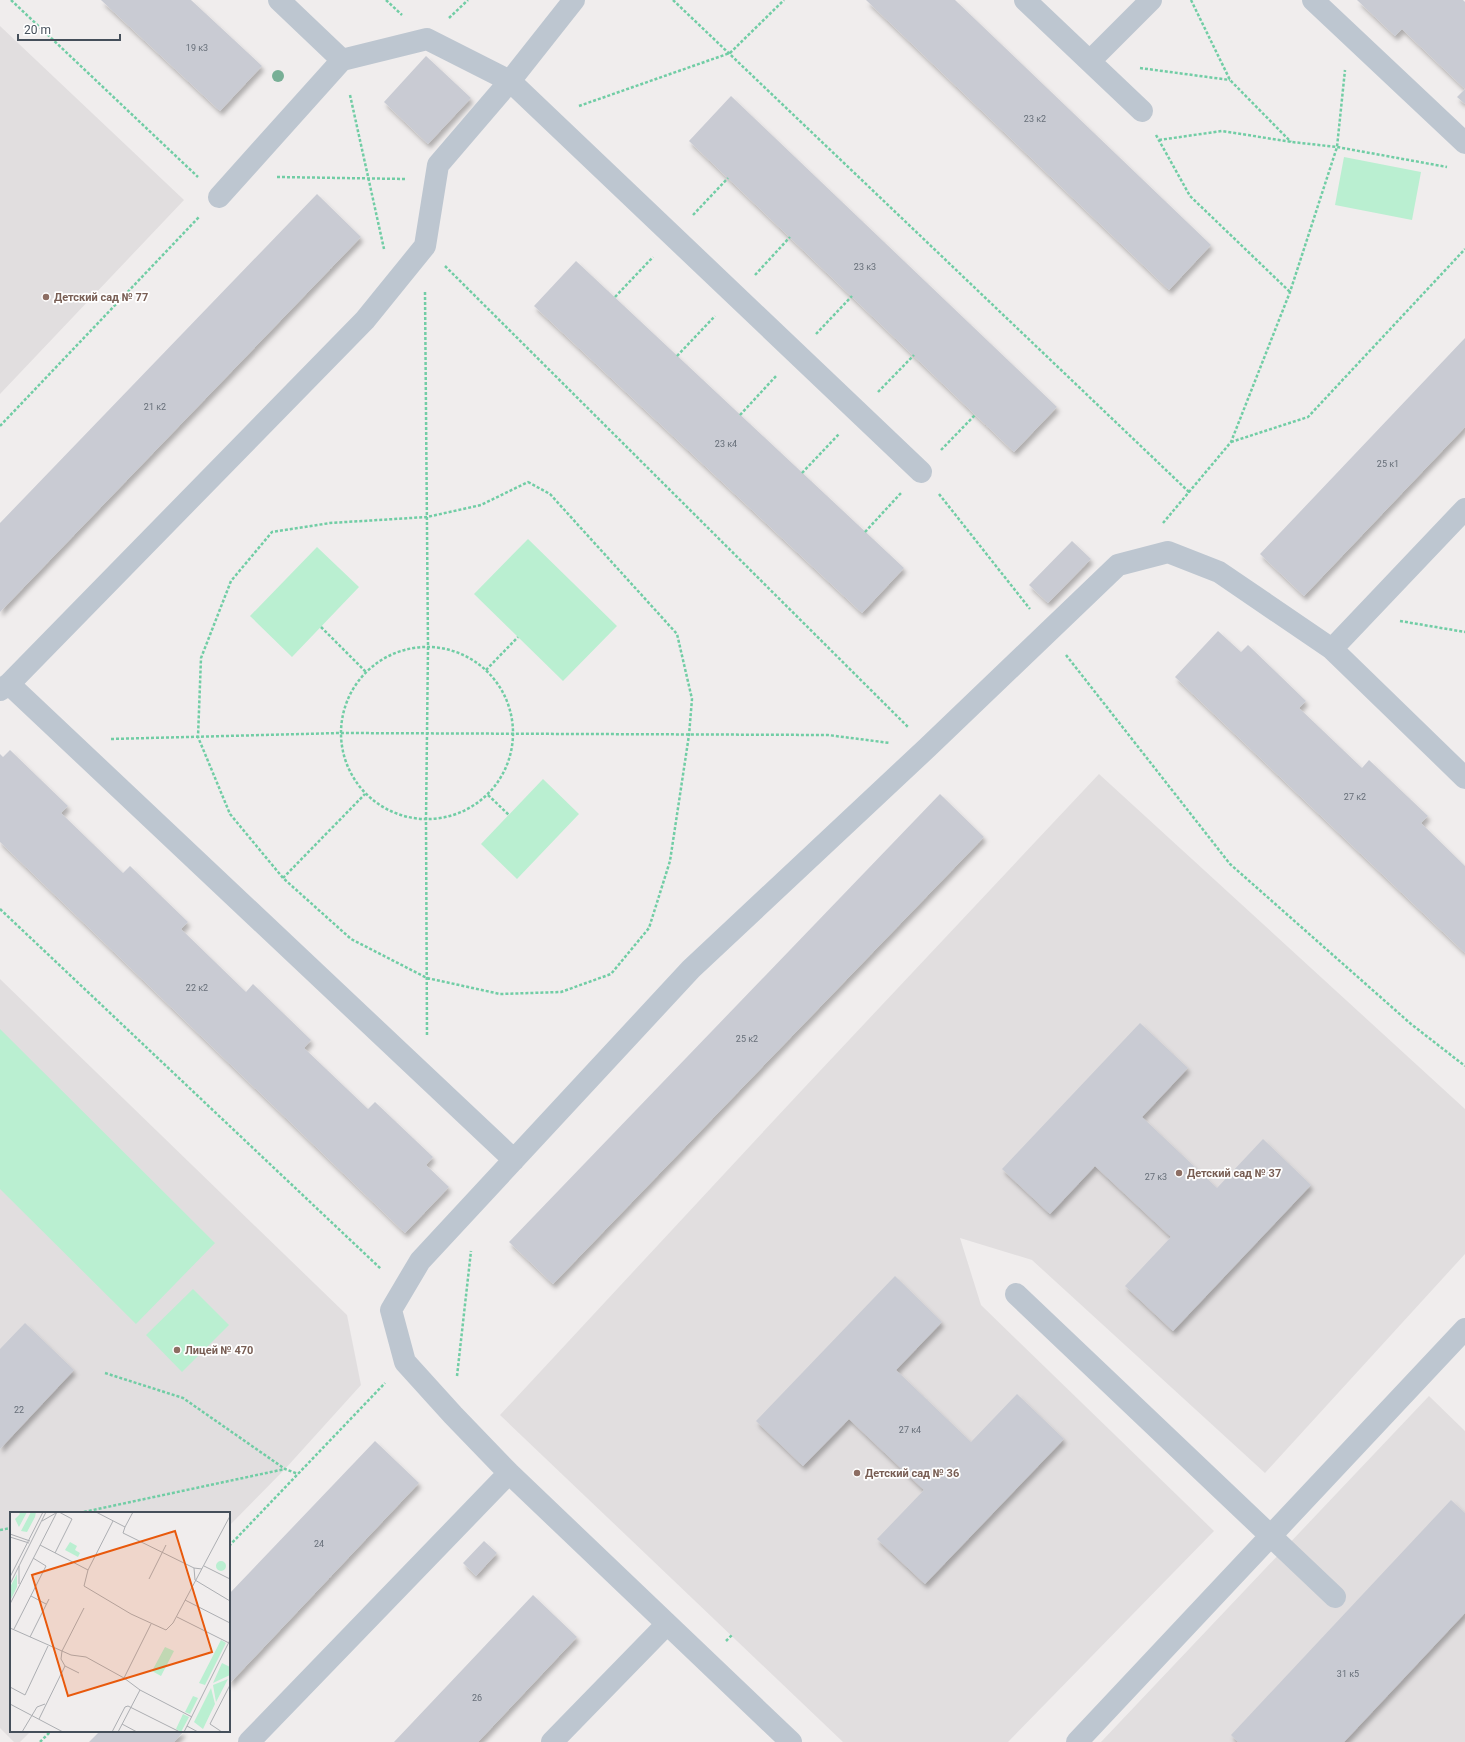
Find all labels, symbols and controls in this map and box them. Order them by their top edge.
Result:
scale bar [18,16,120,42]
text: 20 m [24,23,51,37]
house number: 19 к3 [186,43,208,53]
house number: 23 к2 [1024,114,1046,124]
house number: 23 к3 [854,262,876,272]
place label: Детский сад № 77 [54,291,148,304]
marker: Детский сад № 77 [41,292,51,302]
house number: 21 к2 [144,402,166,412]
house number: 23 к4 [715,439,737,449]
house number: 25 к1 [1377,459,1399,469]
house number: 27 к2 [1344,792,1366,802]
house number: 22 к2 [186,983,208,993]
house number: 25 к2 [736,1034,758,1044]
place label: Детский сад № 37 [1187,1167,1281,1180]
marker: Детский сад № 37 [1174,1168,1184,1178]
house number: 27 к3 [1145,1172,1167,1182]
place label: Лицей № 470 [185,1344,253,1357]
marker: Лицей № 470 [172,1345,182,1355]
house number: 22 [14,1405,24,1415]
house number: 27 к4 [899,1425,921,1435]
place label: Детский сад № 36 [865,1467,959,1480]
marker: Детский сад № 36 [852,1468,862,1478]
inset map [10,1512,230,1732]
house number: 24 [314,1539,324,1549]
house number: 31 к5 [1337,1669,1359,1679]
house number: 26 [472,1693,482,1703]

